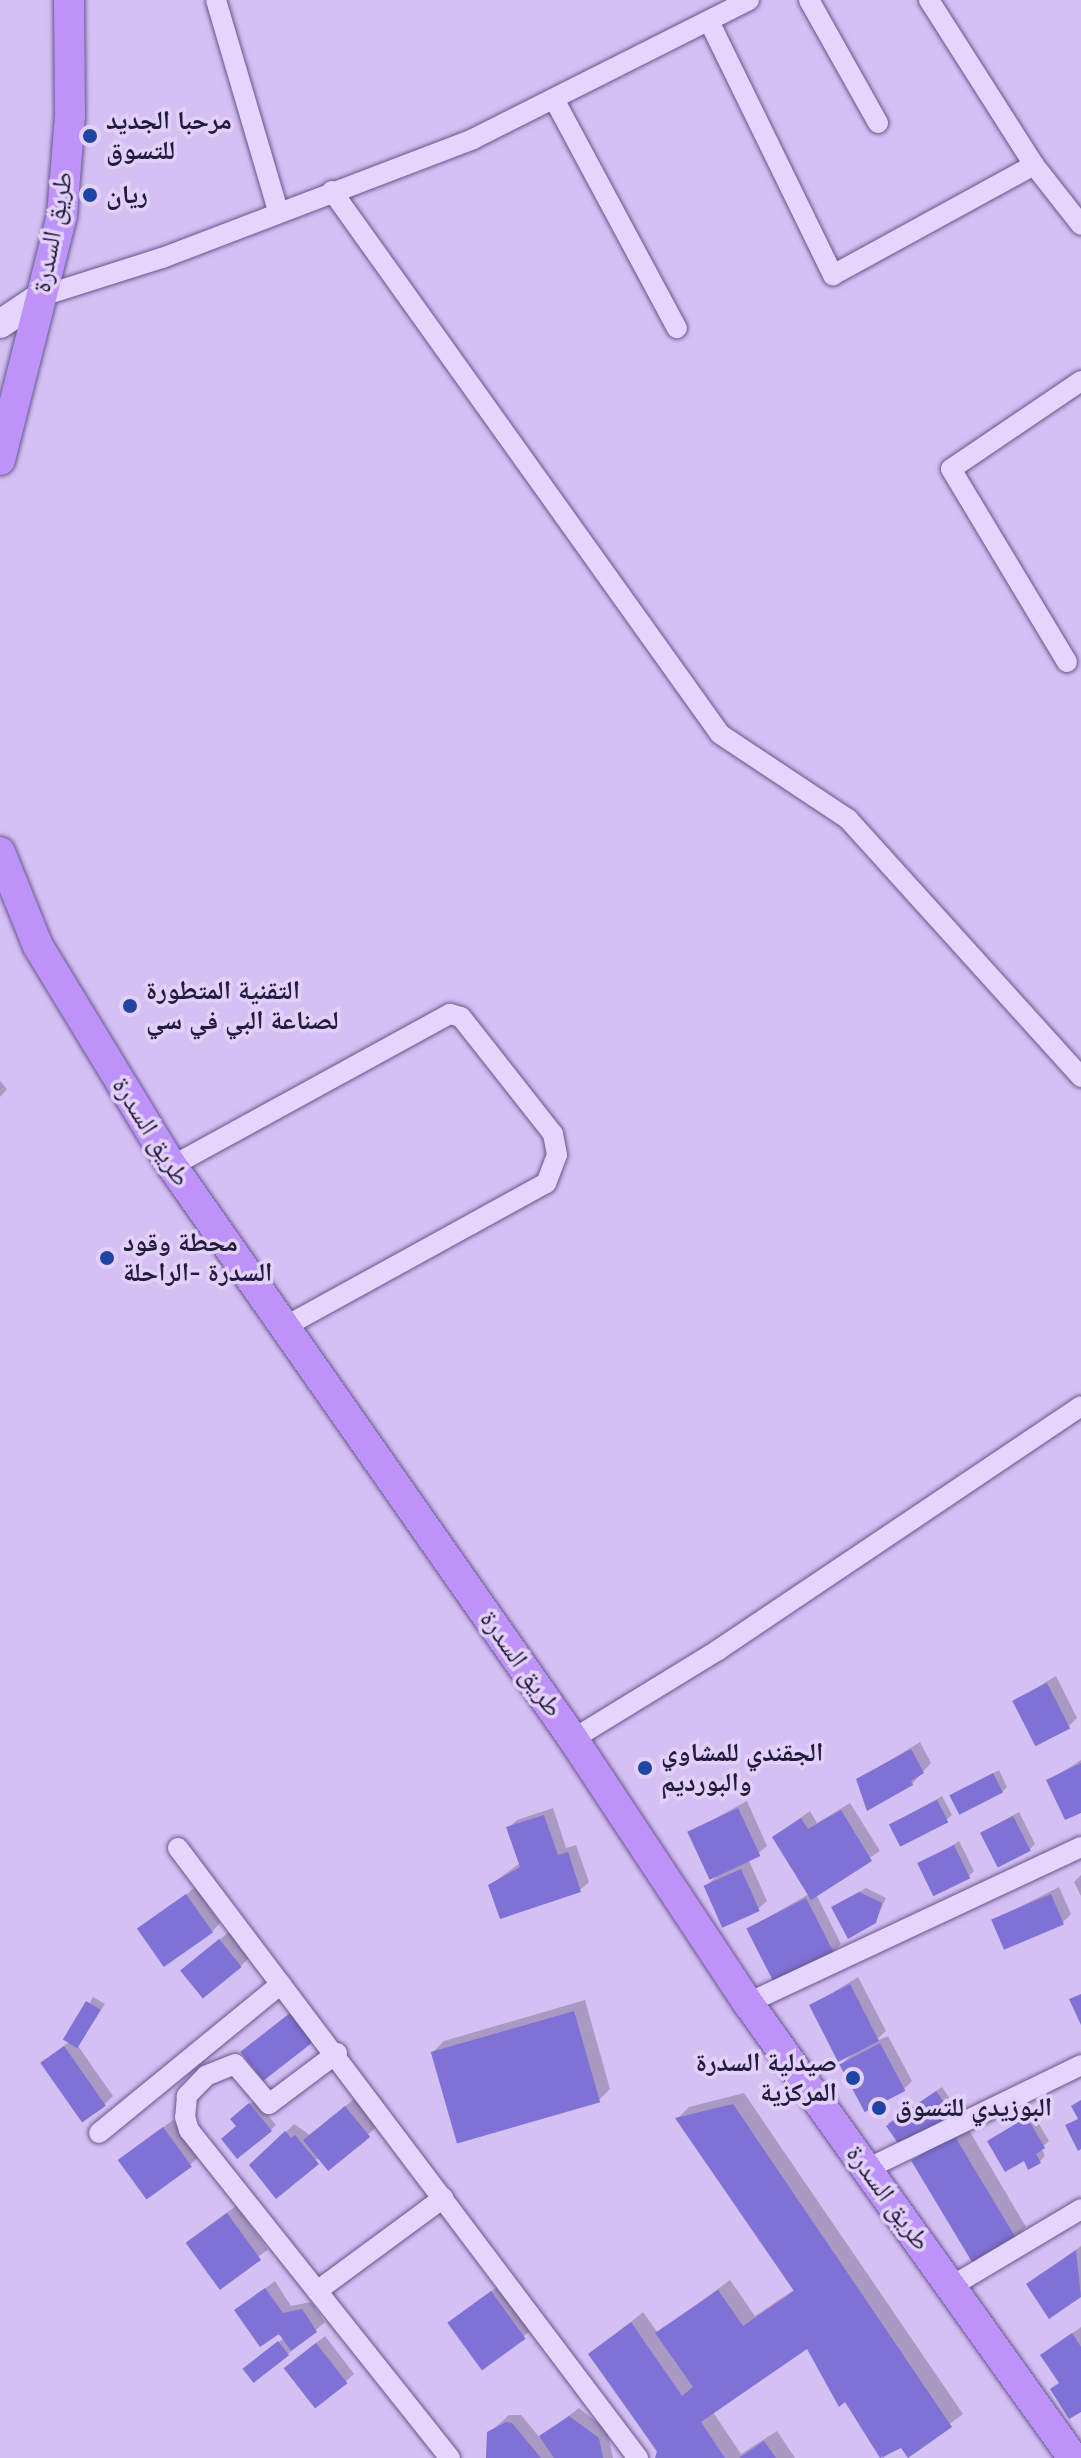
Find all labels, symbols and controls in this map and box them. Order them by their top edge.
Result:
place label: مرحبا الجديد للتسوق [106,105,232,166]
marker: مرحبا الجديد للتسوق [81,127,99,145]
street label: طريق السدرة [26,169,80,295]
place label: ريان [106,179,148,211]
marker: ريان [81,186,99,204]
place label: التقنية المتطورة لصناعة البي في سي [146,975,339,1036]
marker: التقنية المتطورة لصناعة البي في سي [121,997,139,1015]
street label: طريق السدرة [105,1072,197,1192]
place label: محطة وقود السدرة -الراحلة [123,1227,272,1288]
marker: محطة وقود السدرة -الراحلة [98,1249,116,1267]
street label: طريق السدرة [473,1605,569,1723]
place label: الجقندي للمشاوي والبورديم [661,1737,823,1798]
marker: الجقندي للمشاوي والبورديم [636,1759,654,1777]
place label: صيدلية السدرة المركزية [696,2047,837,2108]
marker: صيدلية السدرة المركزية [844,2069,862,2087]
place label: البوزيدي للتسوق [895,2092,1052,2124]
marker: البوزيدي للتسوق [870,2099,888,2117]
street label: طريق السدرة [839,2139,937,2257]

